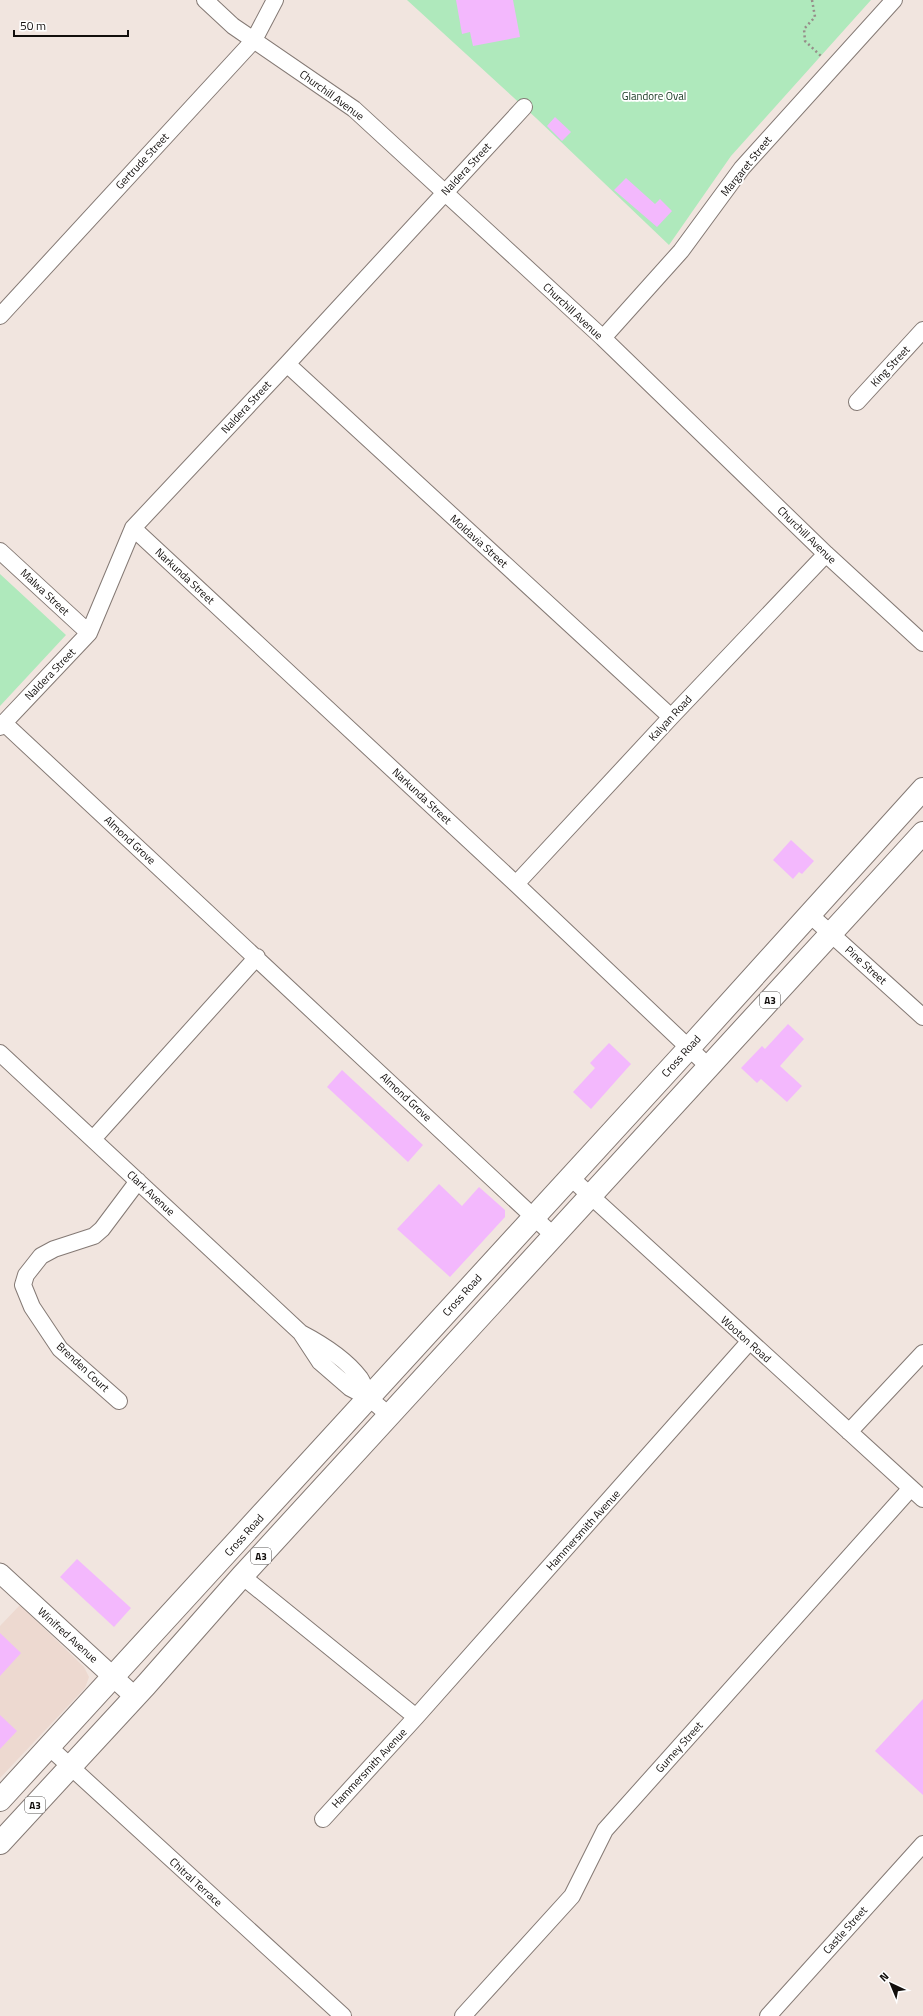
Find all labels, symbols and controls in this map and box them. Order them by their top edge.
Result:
scale bar [14,12,128,38]
text: 50 m [20,16,46,35]
street label: Churchill Avenue [296,66,368,124]
park label: Glandore Oval [622,88,686,104]
street label: Gertrude Street [112,129,172,193]
street label: Margaret Street [717,132,775,200]
street label: Naldera Street [437,139,495,199]
street label: Churchill Avenue [540,279,607,343]
street label: King Street [867,342,913,390]
street label: Naldera Street [217,377,275,437]
street label: Churchill Avenue [774,503,840,568]
street label: Moldavia Street [447,511,512,571]
street label: Narkunda Street [152,544,218,608]
street label: Malwa Street [17,565,73,619]
street label: Naldera Street [21,644,79,704]
street label: Kalyan Road [645,692,695,744]
street label: Narkunda Street [389,764,455,828]
street label: Almond Grove [101,812,160,868]
street label: Pine Street [842,942,890,988]
road number: A3 [760,992,780,1008]
street label: Cross Road [658,1031,704,1081]
street label: Almond Grove [377,1069,436,1125]
street label: Clark Avenue [124,1167,179,1220]
street label: Cross Road [439,1270,485,1320]
street label: Wooton Road [717,1312,775,1366]
street label: Brenden Court [53,1338,113,1396]
street label: Hammersmith Avenue [542,1486,624,1574]
street label: Cross Road [221,1510,267,1560]
road number: A3 [251,1548,271,1564]
street label: Winifred Avenue [34,1604,102,1667]
street label: Gurney Street [652,1718,706,1776]
street label: Hammersmith Avenue [328,1724,411,1811]
road number: A3 [25,1797,45,1813]
street label: Chitral Terrace [166,1854,226,1910]
street label: Castle Street [819,1902,871,1957]
north arrow [871,1964,911,2004]
text: N [876,1968,892,1985]

